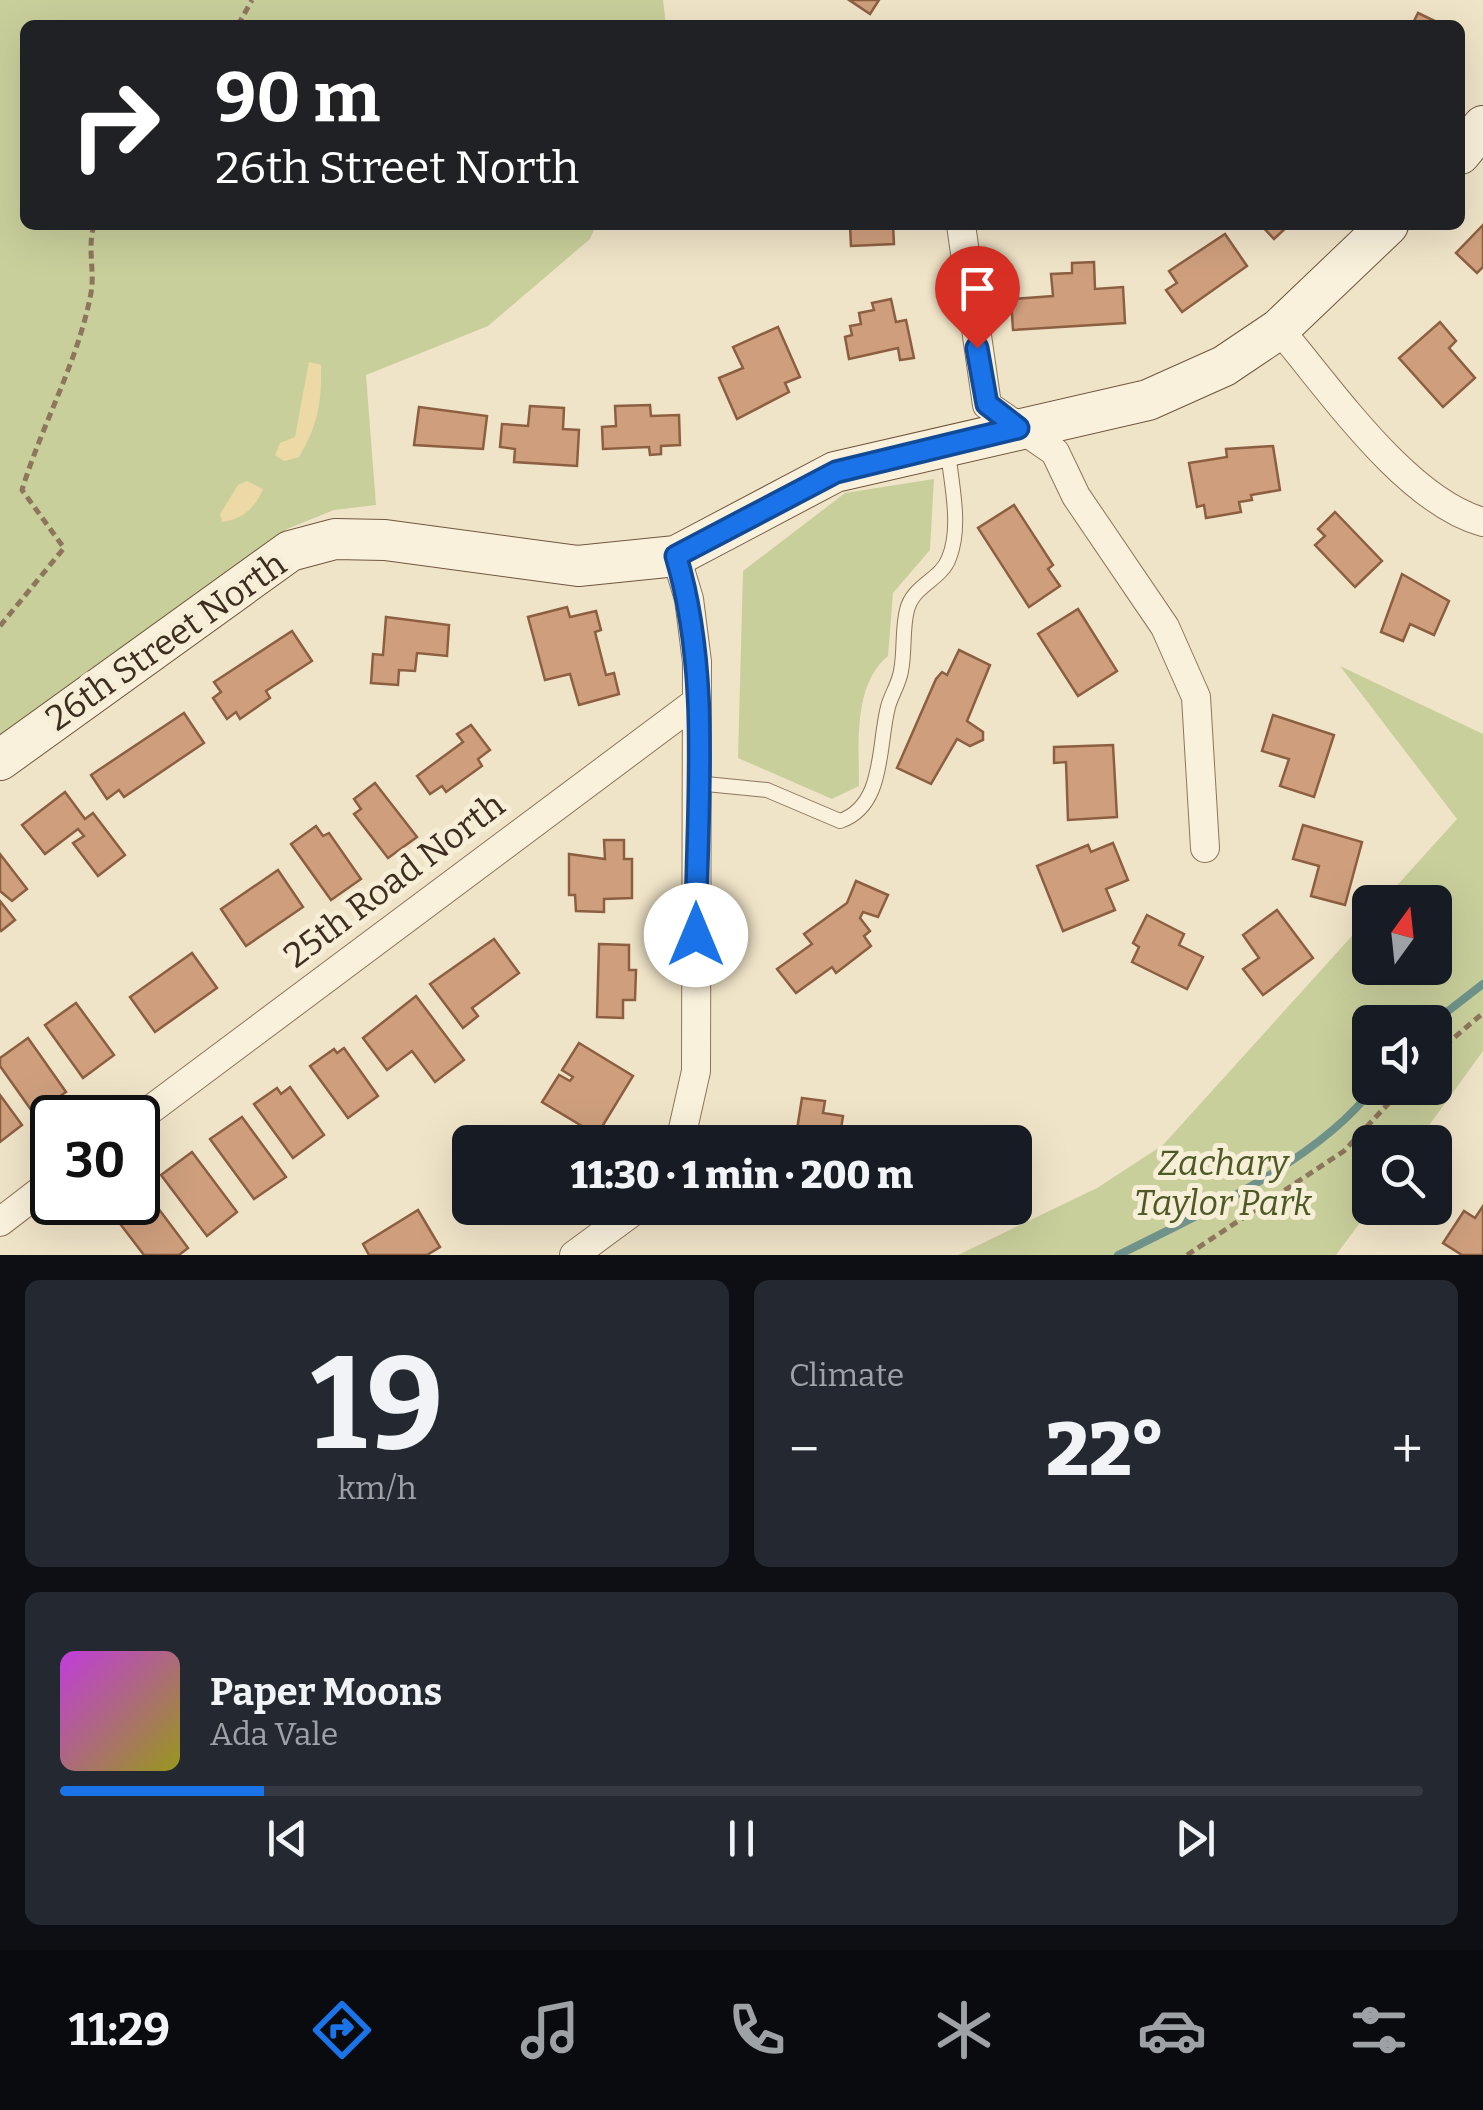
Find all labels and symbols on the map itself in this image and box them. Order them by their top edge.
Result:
pin [935,246,1020,349]
street label: 26th Street North [38,542,294,739]
street label: 25th Road North [276,783,513,976]
position arrow [644,883,748,987]
north arrow [1352,885,1452,985]
speed limit sign: 30 [30,1095,160,1225]
park label: Zachary Taylor Park [1134,1142,1313,1224]

